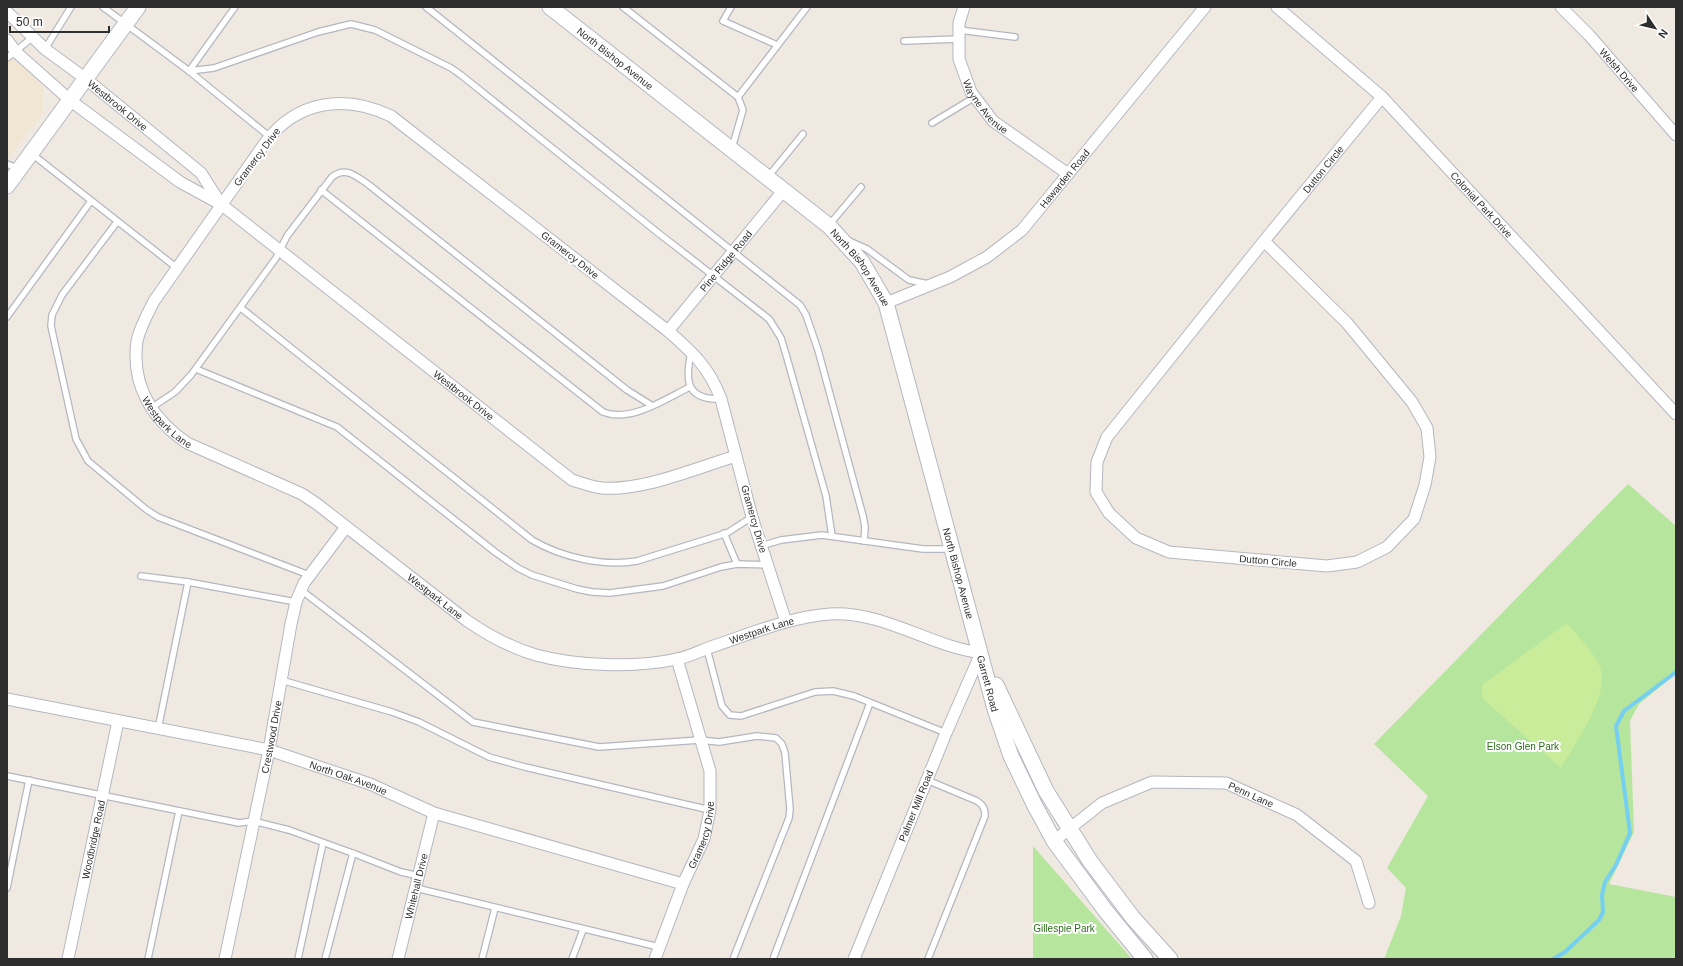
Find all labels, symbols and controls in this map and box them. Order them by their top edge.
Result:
scale bar [10,8,109,34]
north arrow [1635,8,1675,48]
text: 50 m [16,15,43,29]
street label: North Bishop Avenue [575,25,656,92]
text: N [1656,27,1670,40]
street label: Welsh Drive [1598,46,1642,94]
street label: Westbrook Drive [86,77,150,133]
street label: Wayne Avenue [961,78,1010,136]
street label: Gramercy Drive [232,125,283,188]
street label: Dutton Circle [1300,143,1346,195]
street label: Hawarden Road [1037,147,1091,210]
street label: Colonial Park Drive [1449,169,1515,240]
street label: North Bishop Avenue [829,226,892,308]
street label: Pine Ridge Road [697,228,754,293]
street label: Gramercy Drive [539,229,601,281]
street label: Westbrook Drive [432,368,497,422]
street label: Westpark Lane [140,394,194,450]
street label: Gramercy Drive [739,484,769,555]
street label: North Bishop Avenue [941,527,976,621]
street label: Dutton Circle [1239,553,1298,569]
street label: Westpark Lane [406,571,466,621]
street label: Westpark Lane [728,615,795,646]
street label: Garrett Road [975,654,1001,713]
street label: Crestwood Drive [259,699,283,774]
park label: Elson Glen Park [1487,741,1560,752]
street label: North Oak Avenue [308,759,389,797]
street label: Palmer Mill Road [897,769,935,843]
street label: Penn Lane [1227,779,1276,809]
street label: Woodbridge Road [79,799,107,880]
street label: Gramercy Drive [686,801,716,870]
street label: Whitehall Drive [403,852,429,920]
park label: Gillespie Park [1033,923,1096,934]

